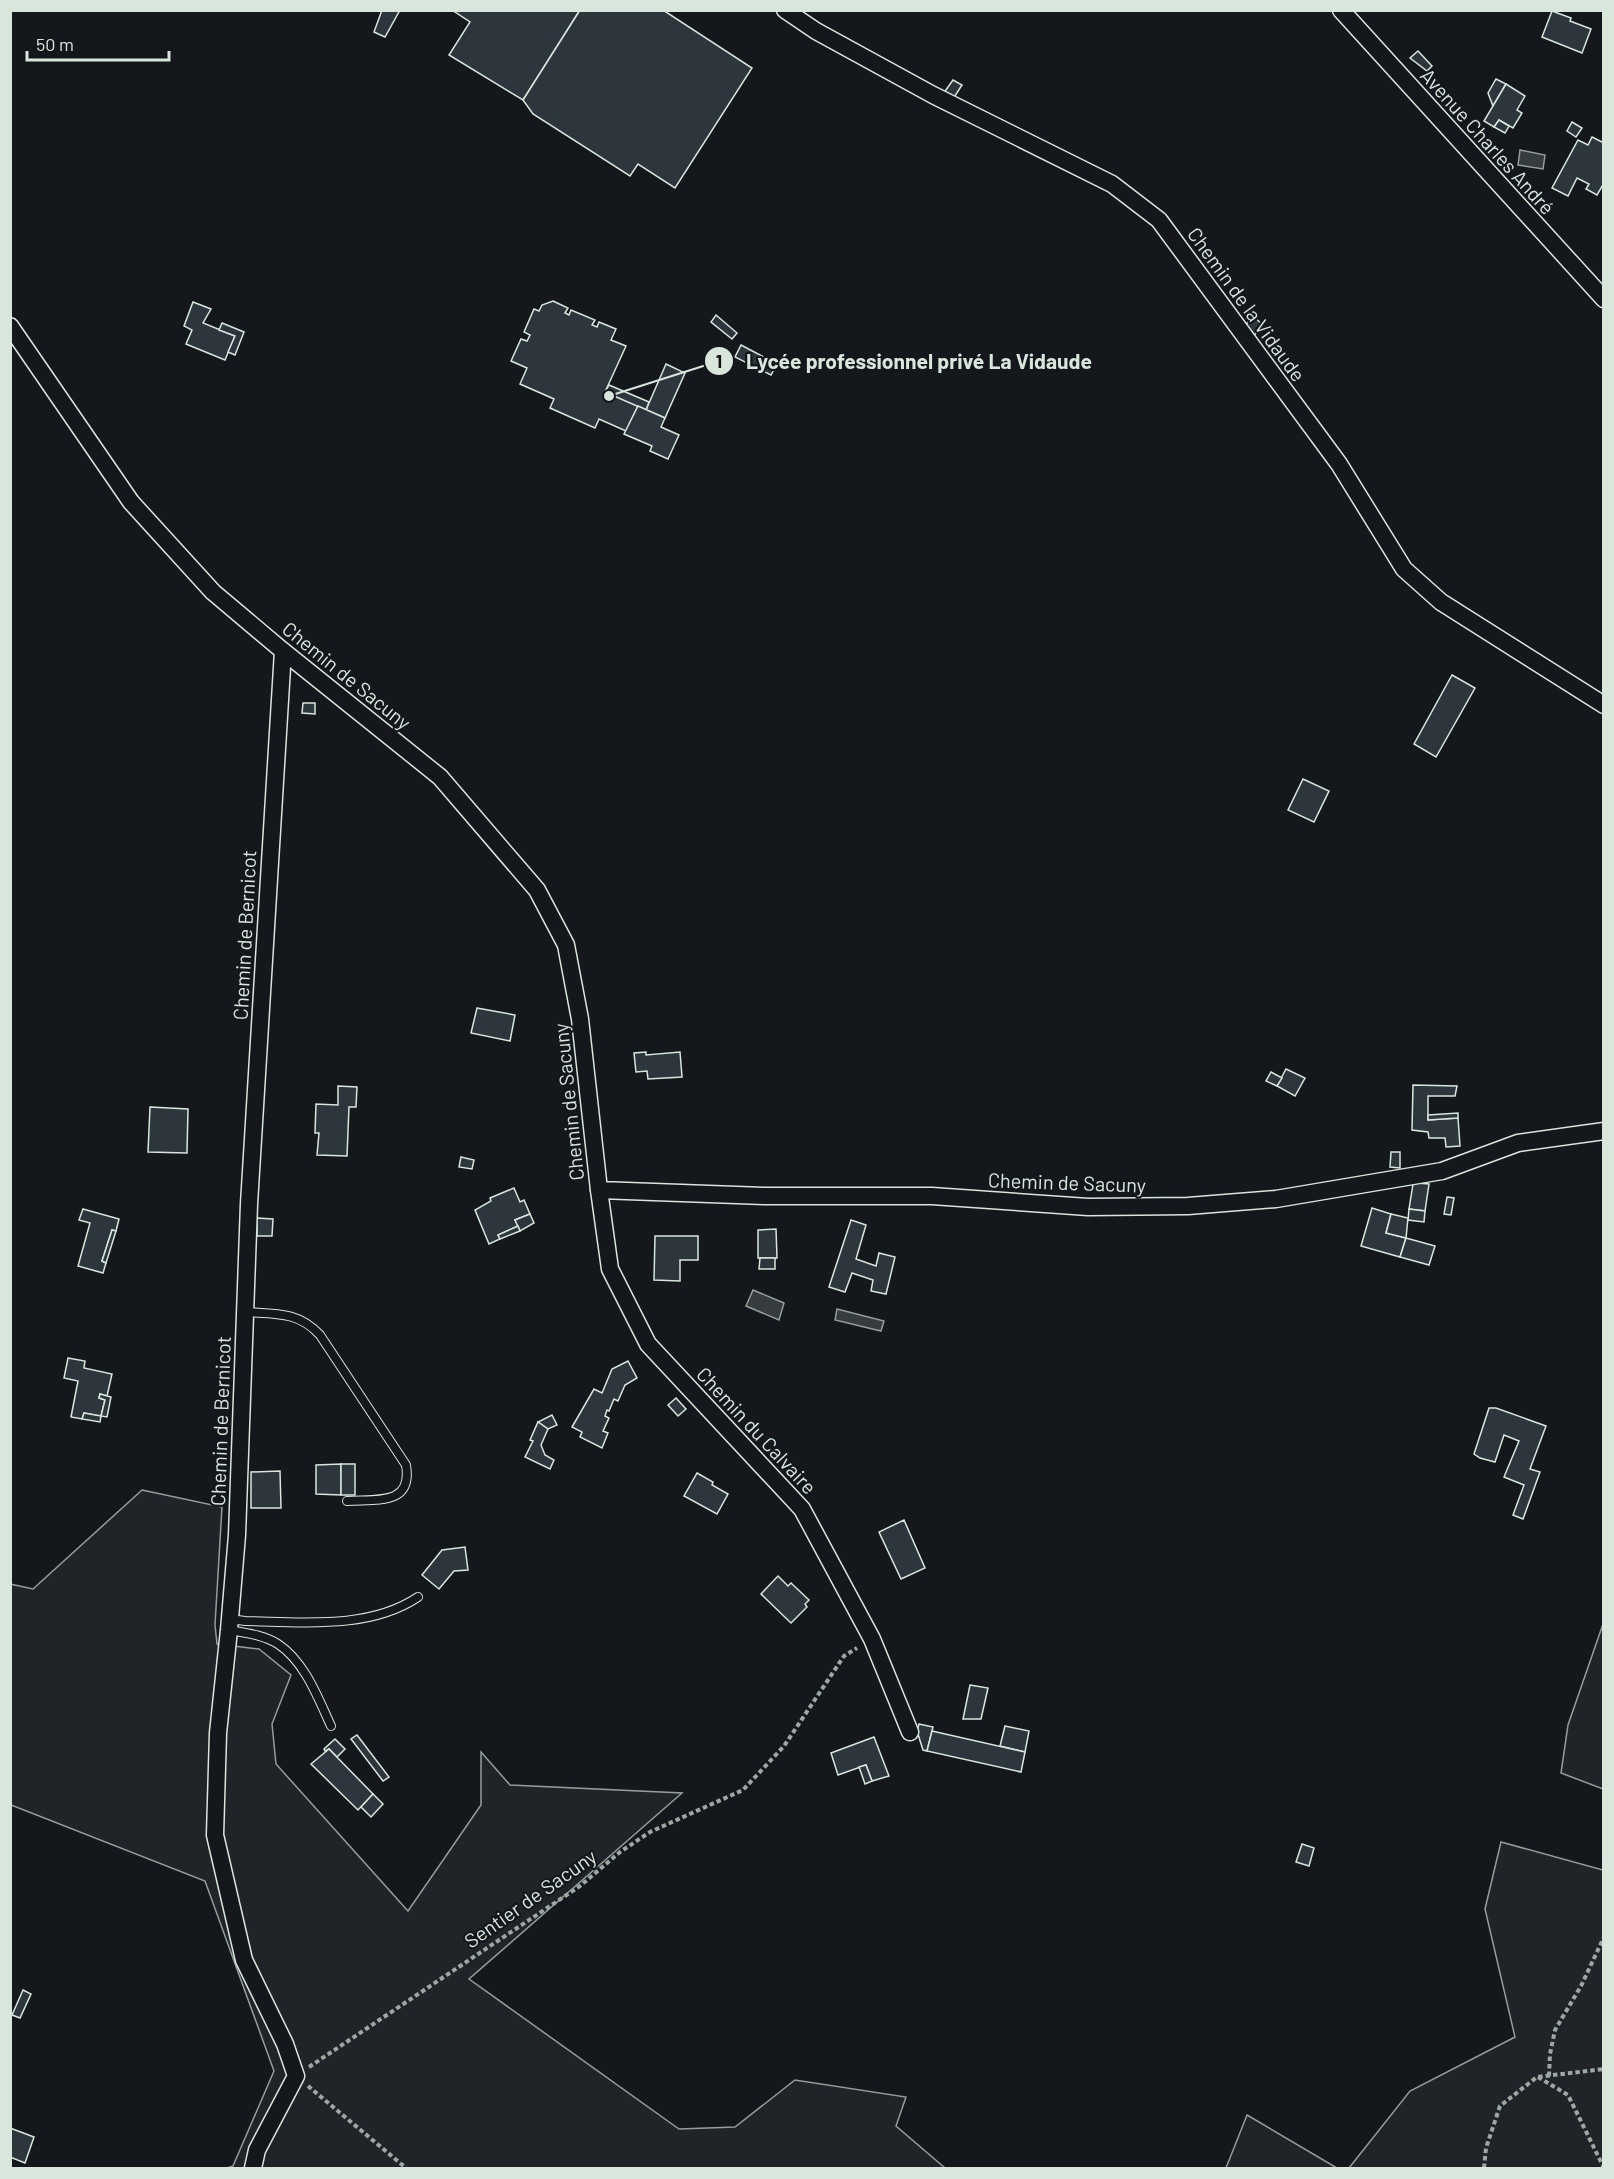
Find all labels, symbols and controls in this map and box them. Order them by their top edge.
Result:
scale bar [27,24,170,62]
text: 50 m [36,33,74,55]
street label: Avenue Charles André [1416,63,1560,219]
street label: Chemin de la Vidaude [1183,222,1311,386]
callout: Lycée professionnel privé La Vidaude [704,342,1104,381]
text: Lycée professionnel privé La Vidaude [746,348,1092,373]
text: 1 [716,350,722,372]
street label: Chemin de Sacuny [278,616,416,734]
street label: Chemin de Bernicot [228,849,260,1021]
street label: Chemin de Sacuny [548,1022,588,1182]
street label: Chemin de Sacuny [988,1167,1146,1197]
street label: Chemin de Bernicot [205,1336,235,1506]
street label: Chemin du Calvaire [692,1362,822,1498]
street label: Sentier de Sacuny [459,1843,601,1953]

